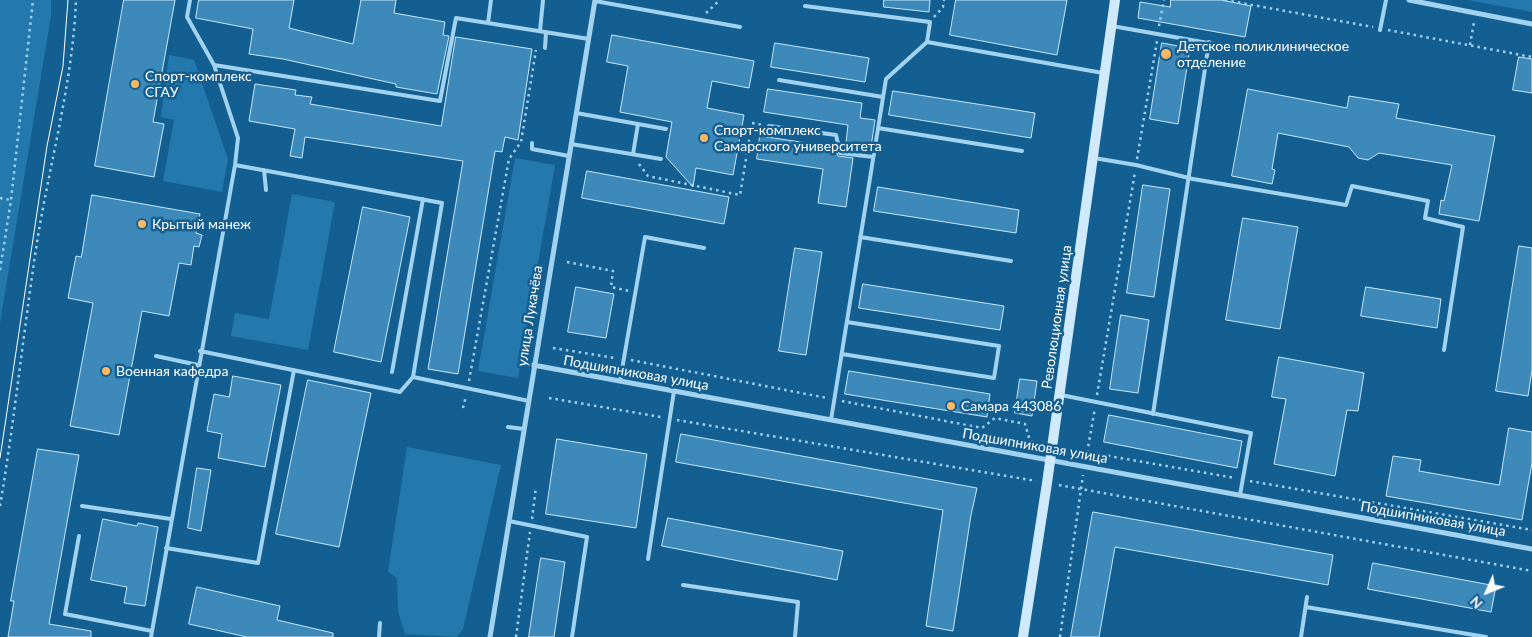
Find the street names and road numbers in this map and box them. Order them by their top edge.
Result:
street label: Революционная улица [1039,244,1075,390]
street label: улица Лукачёва [514,264,546,368]
street label: Подшипниковая улица [562,352,710,394]
street label: Подшипниковая улица [961,425,1109,467]
street label: Подшипниковая улица [1359,498,1507,540]

